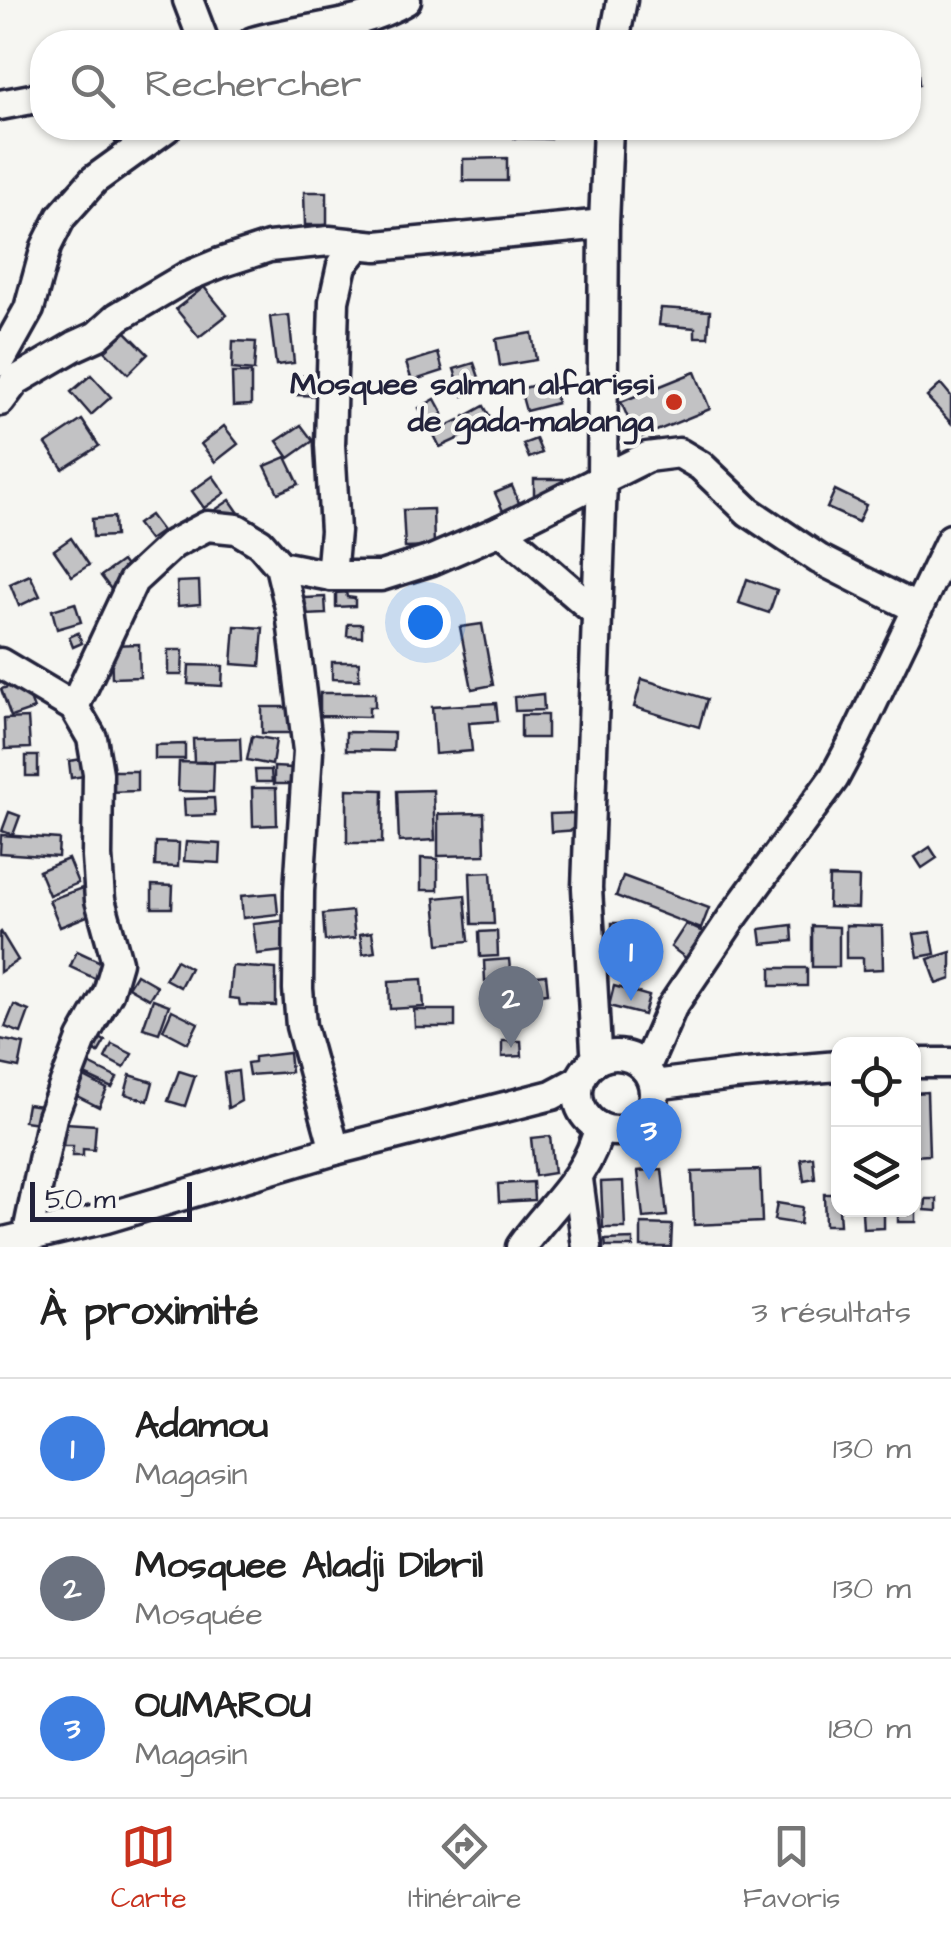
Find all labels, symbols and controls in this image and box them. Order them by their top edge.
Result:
search box [30,30,921,140]
icon: search [65,58,120,113]
text: Rechercher [145,59,361,111]
place label: Mosquee salman alfarissi de gada-mabanga [290,362,655,445]
marker: Mosquee salman alfarissi de gada-mabanga [663,391,685,413]
your location [400,597,451,648]
pin: 1 [598,918,664,1001]
pin: 2 [478,966,544,1048]
map controls [831,1037,921,1217]
button: locate [831,1037,921,1127]
pin: 3 [616,1098,682,1180]
button: layers [831,1127,921,1217]
scale bar [30,1177,192,1222]
text: 50 m [45,1180,116,1219]
text: À proximité [40,1283,259,1341]
text: 3 résultats [751,1290,911,1335]
text: Adamou [135,1400,268,1452]
text: 1 [70,1426,75,1471]
text: 130 m [833,1426,911,1471]
text: Magasin [135,1452,247,1497]
text: Mosquee Aladji Dibril [135,1540,483,1592]
text: 2 [63,1566,82,1611]
text: 130 m [833,1566,911,1611]
text: Mosquée [135,1592,263,1637]
text: OUMAROU [135,1680,311,1732]
text: 3 [64,1706,81,1751]
text: 180 m [828,1706,911,1751]
text: Magasin [135,1732,247,1777]
tab: Carte [111,1819,187,1918]
tab: Itinéraire [408,1819,521,1918]
tab: Favoris [743,1819,840,1918]

